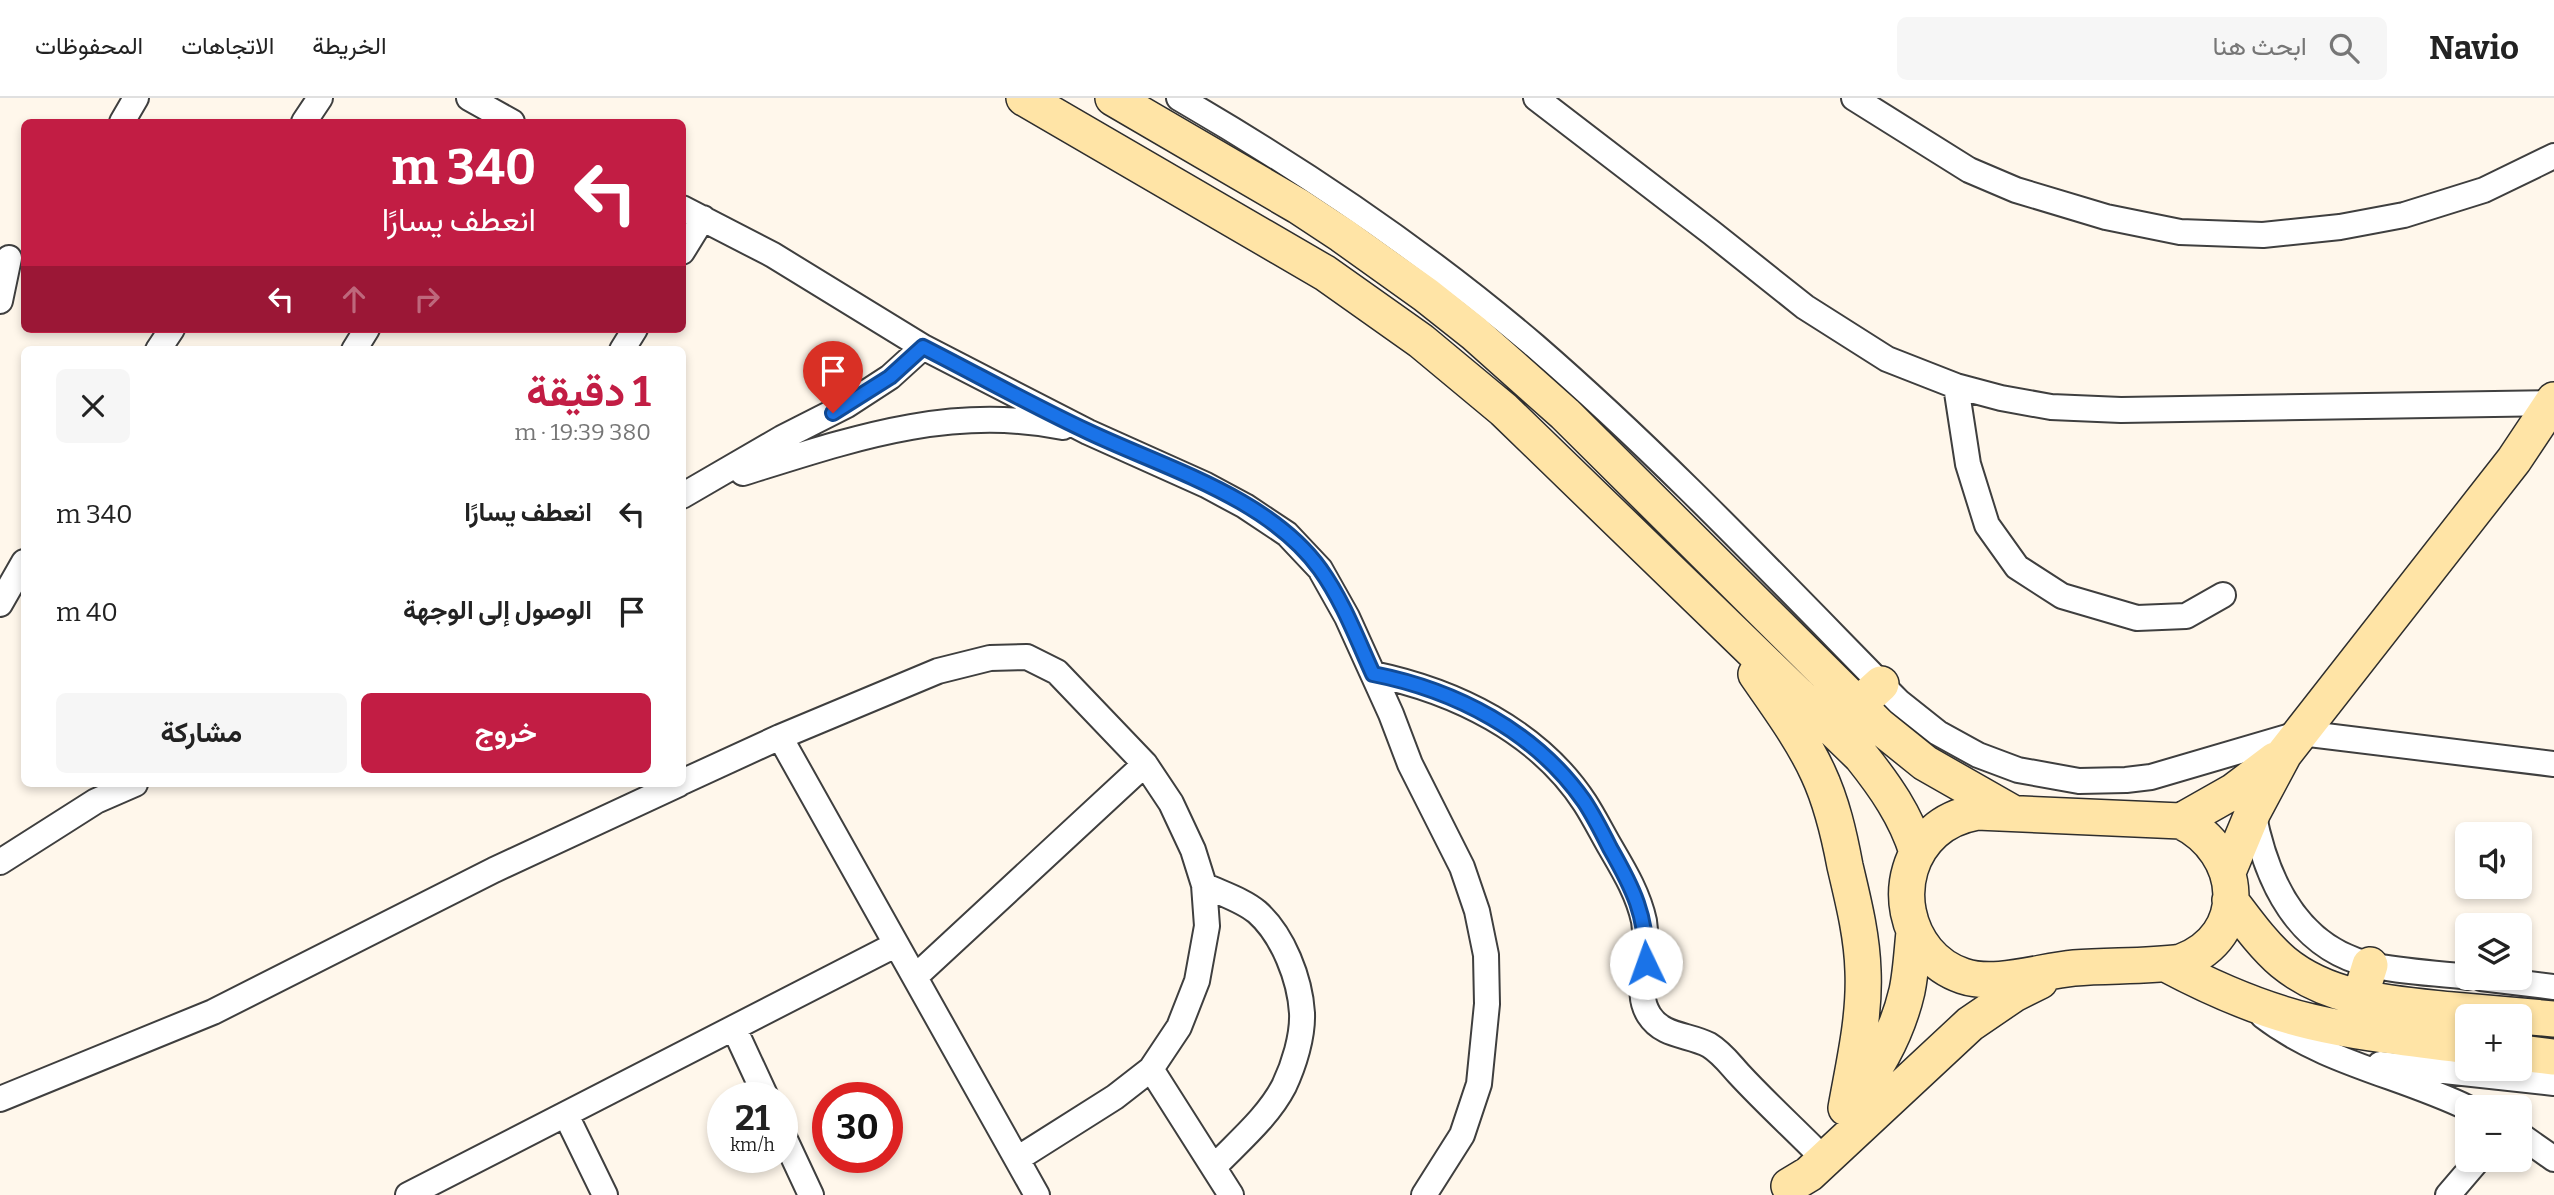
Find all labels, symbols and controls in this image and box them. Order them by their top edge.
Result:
search box [1897,17,2387,80]
text: Navio [2429,28,2519,68]
icon: search [2325,29,2363,67]
text: ابحث هنا [2212,31,2307,62]
text: المحفوظات [35,32,143,60]
text: الاتجاهات [181,32,274,60]
text: الخريطة [312,32,387,60]
text: 340 m [391,138,536,197]
icon: left [560,147,651,238]
text: انعطف يسارًا [382,201,536,239]
icon: left [262,280,300,318]
icon: ahead [335,280,373,318]
icon: right [408,280,446,318]
pin [803,341,863,413]
icon: arrive [814,352,852,390]
text: 1 دقيقة [526,367,651,417]
button: close [56,369,130,443]
text: 380 m · 19:39 [514,418,651,446]
icon: left [613,495,651,533]
text: انعطف يسارًا [464,497,592,528]
text: 340 m [56,499,133,530]
icon: arrive [613,593,651,631]
text: الوصول إلى الوجهة [403,595,592,626]
text: 40 m [56,597,118,628]
button: مشاركة [56,693,347,773]
button: خروج [361,693,651,773]
map controls [2455,822,2532,1172]
button: sound [2455,822,2532,899]
button: layers [2455,913,2532,990]
position arrow [1609,926,1683,1000]
button: + [2455,1004,2532,1081]
speed limit sign: 30 [812,1082,903,1173]
button: − [2455,1095,2532,1172]
text: 21 [735,1097,770,1139]
text: km/h [730,1134,775,1156]

